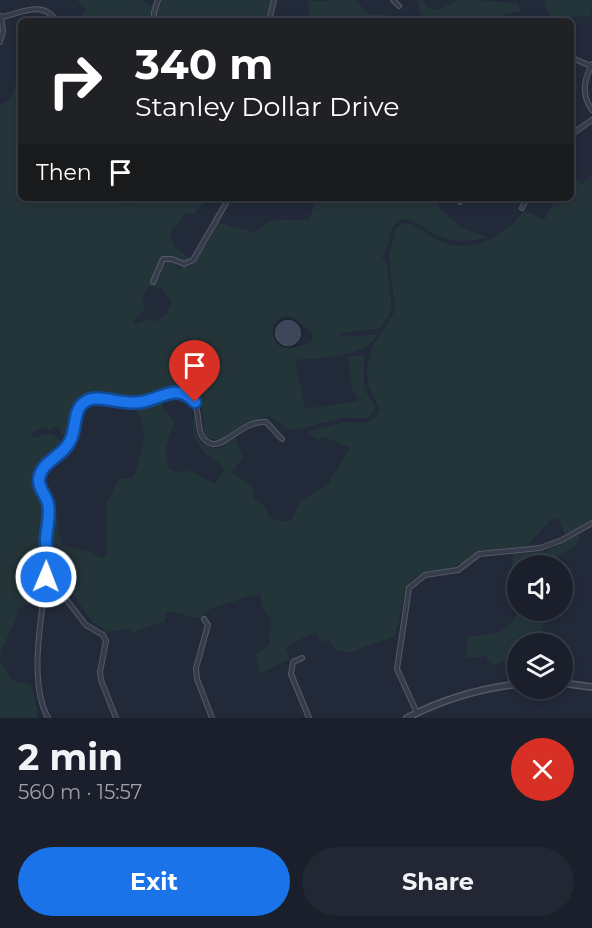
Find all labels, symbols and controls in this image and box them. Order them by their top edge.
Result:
text: 340 m [135,38,273,90]
icon: right [36,42,114,120]
text: Stanley Dollar Drive [135,90,400,123]
icon: arrive [104,156,137,189]
text: Then [36,159,92,186]
pin [169,340,220,402]
icon: arrive [178,349,211,382]
position arrow [14,545,78,609]
map controls [507,555,573,699]
button: sound [507,555,573,621]
button: layers [507,633,573,699]
text: 2 min [18,735,123,779]
button: close [511,738,574,801]
text: 560 m · 15:57 [18,780,142,804]
button: Exit [18,847,290,916]
button: Share [302,847,574,916]

